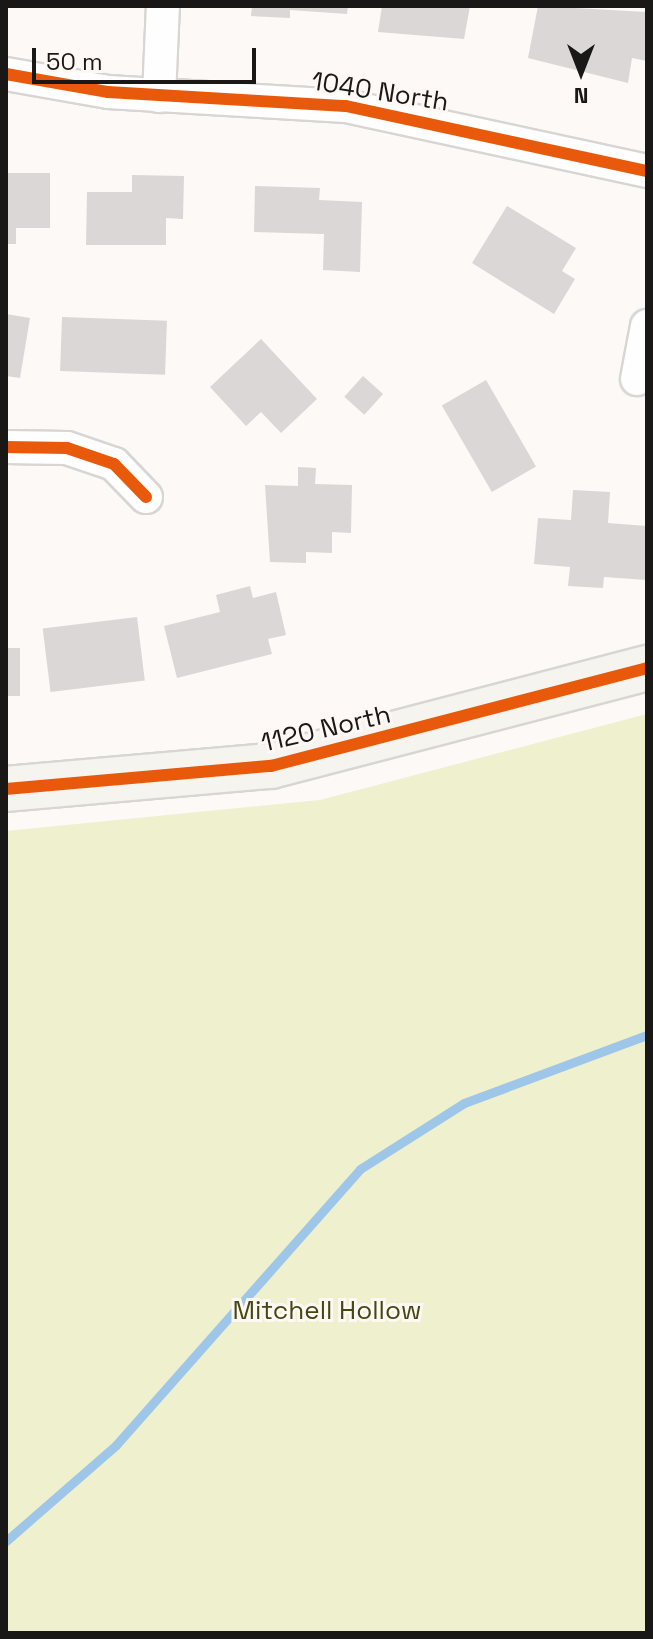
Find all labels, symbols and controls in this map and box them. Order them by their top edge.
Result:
scale bar [36,32,260,82]
north arrow [541,32,621,112]
text: 50 m [46,46,103,77]
street label: 1040 North [309,66,451,118]
text: N [574,82,588,110]
street label: 1120 North [258,699,394,759]
park label: Mitchell Hollow [232,1295,422,1327]

